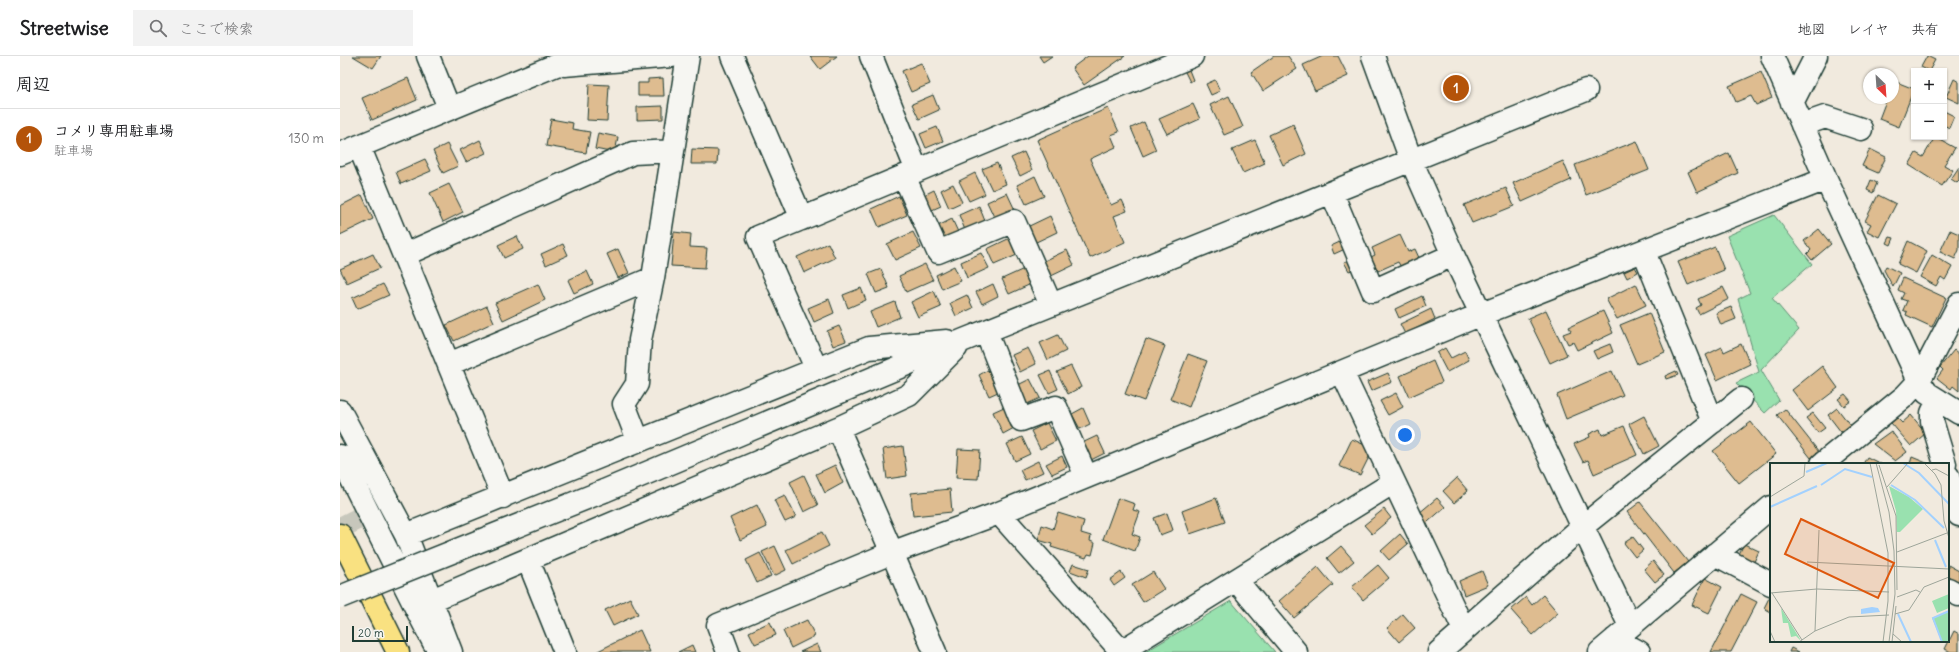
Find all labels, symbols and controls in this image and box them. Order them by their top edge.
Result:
search box [133,10,413,46]
text: Streetwise [20,16,109,40]
icon: search [147,17,169,39]
text: ここで検索 [179,19,254,38]
text: 地図 [1798,20,1826,38]
text: レイヤ [1848,20,1889,38]
text: 共有 [1911,20,1939,38]
north arrow [1863,68,1899,104]
map controls [1911,68,1947,140]
button: + [1911,68,1947,104]
text: 周辺 [16,73,50,95]
pin: 1 [1443,73,1469,103]
button: − [1911,104,1947,140]
text: コメリ専用駐車場 [54,121,174,140]
text: 1 [26,130,32,147]
text: 130 m [288,130,324,147]
text: 駐車場 [54,142,93,159]
your location [1395,425,1415,445]
inset map [1770,463,1949,642]
scale bar [352,624,408,643]
text: 20 m [358,626,384,640]

